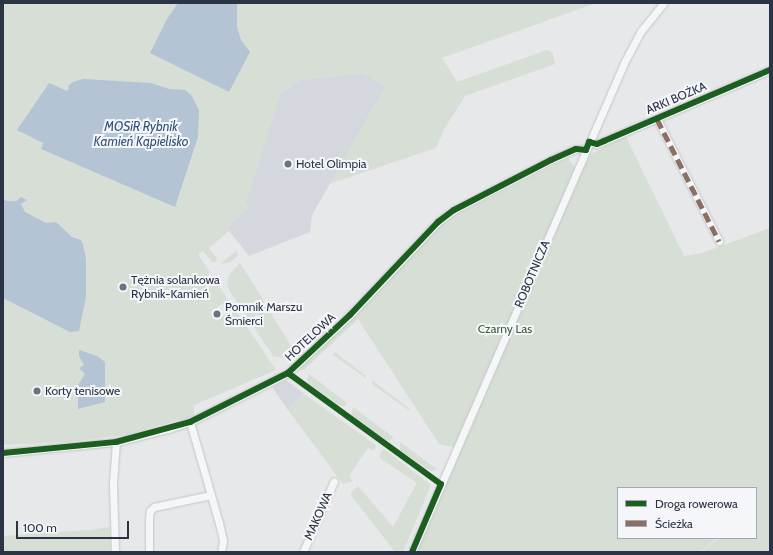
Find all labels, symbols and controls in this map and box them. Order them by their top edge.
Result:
street label: ARKI BOŻKA [644,79,708,117]
water label: MOSiR Rybnik Kamień Kąpielisko [93,119,189,150]
place label: Hotel Olimpia [296,157,367,171]
marker: Hotel Olimpia [283,159,293,169]
street label: ROBOTNICZA [511,238,553,310]
place label: Tężnia solankowa Rybnik-Kamień [131,273,220,301]
marker: Tężnia solankowa Rybnik-Kamień [118,282,128,292]
place label: Pomnik Marszu Śmierci [225,300,302,328]
marker: Pomnik Marszu Śmierci [212,309,222,319]
street label: HOTELOWA [282,310,338,364]
park label: Czarny Las [478,322,532,336]
place label: Korty tenisowe [45,384,120,398]
marker: Korty tenisowe [32,386,42,396]
legend [617,487,757,539]
street label: MAKOWA [301,490,335,542]
text: Droga rowerowa [655,496,738,511]
scale bar [18,513,131,539]
text: Ścieżka [655,516,693,531]
text: 100 m [23,520,57,535]

